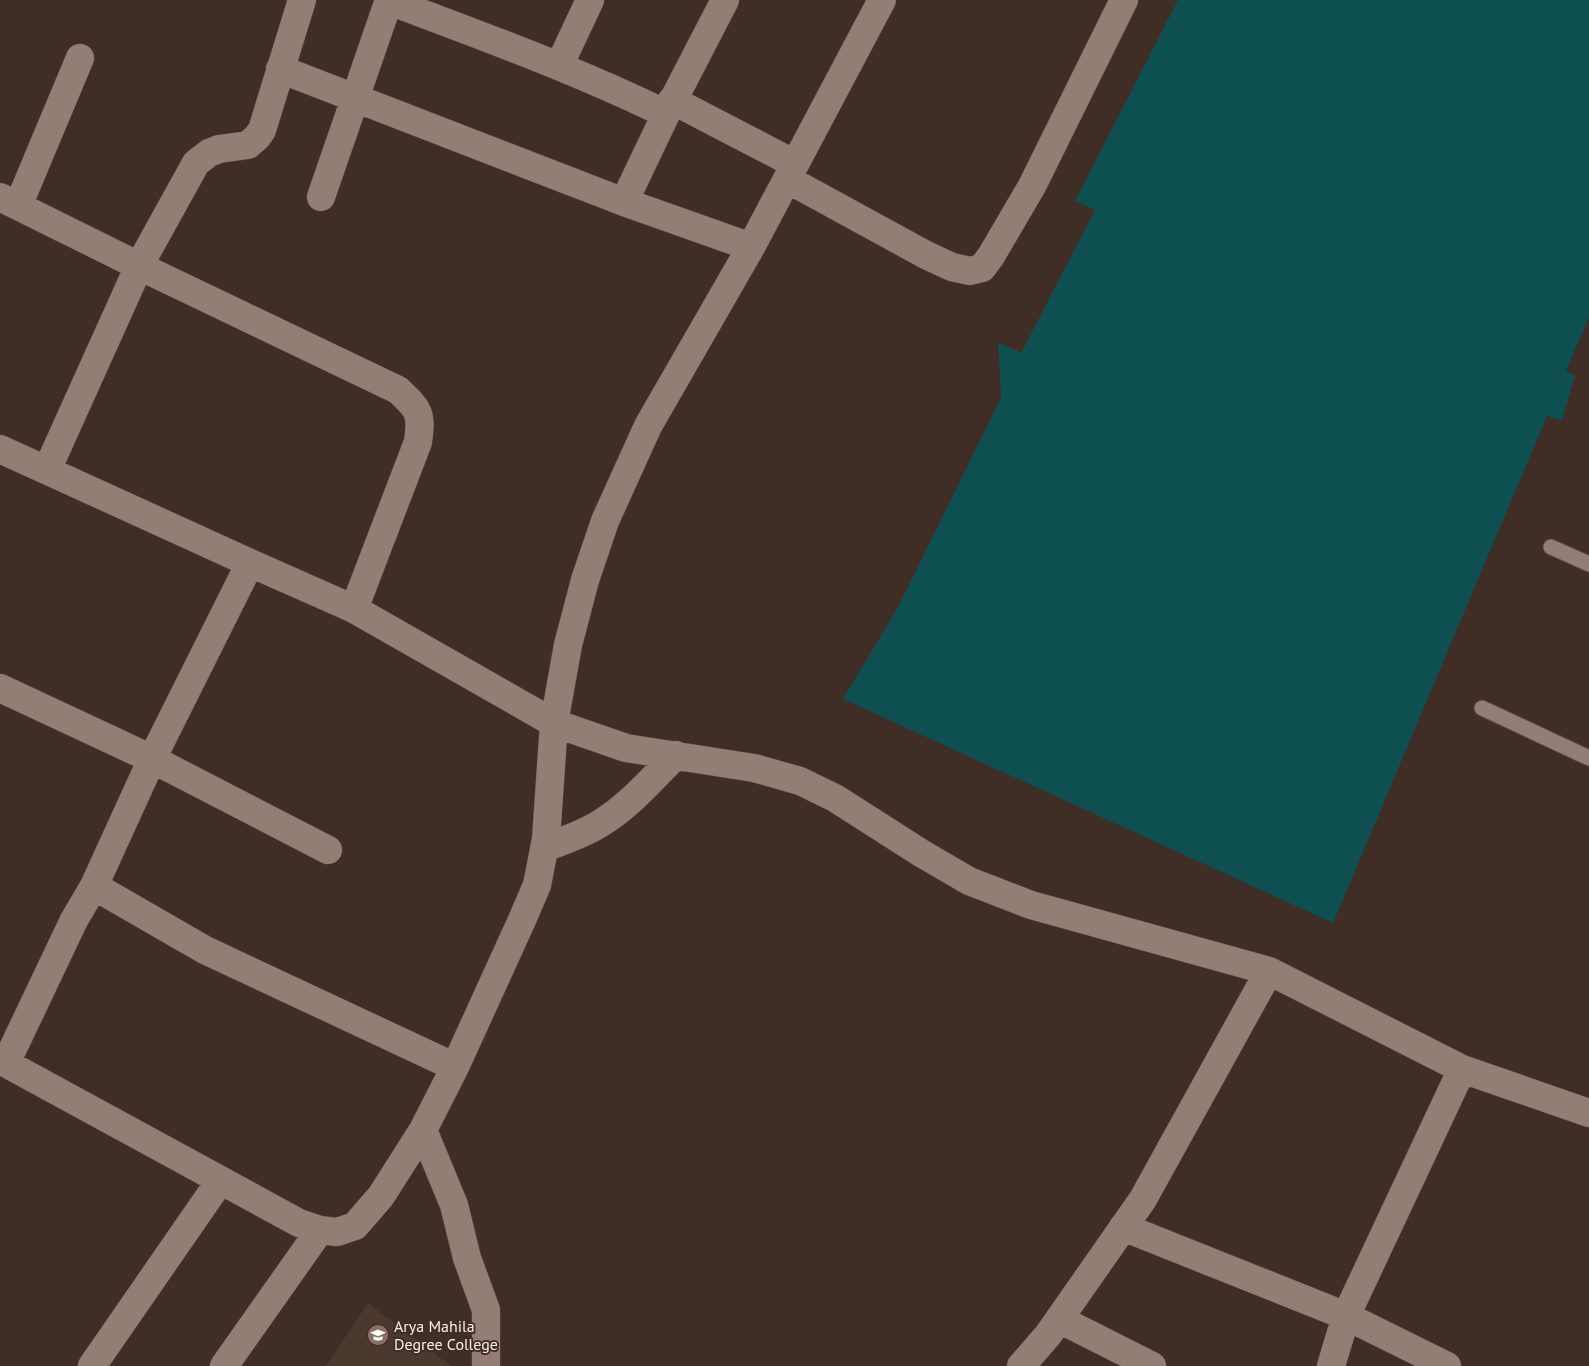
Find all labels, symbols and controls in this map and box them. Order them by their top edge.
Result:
place label: Arya Mahila Degree College [394,1316,498,1354]
school or university icon: Arya Mahila Degree College [366,1323,390,1347]

